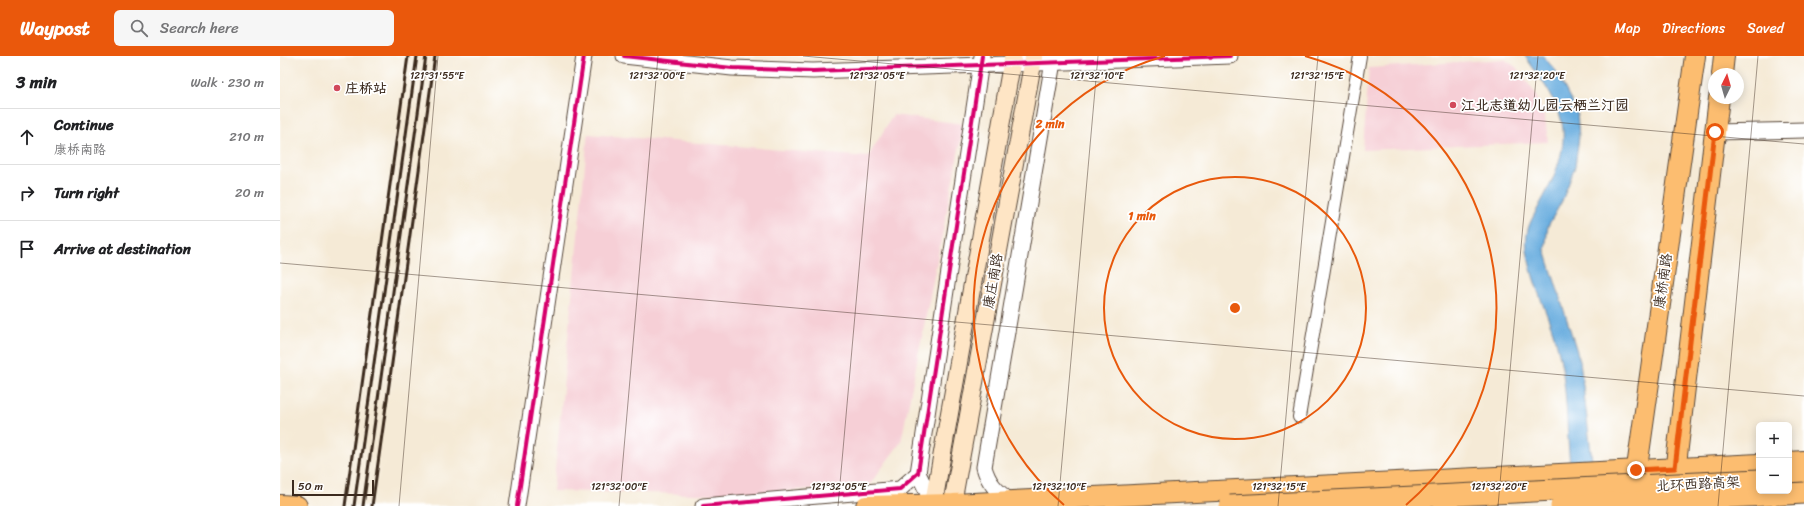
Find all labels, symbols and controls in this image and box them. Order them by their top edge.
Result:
search box [114,10,394,46]
text: Waypost [20,12,90,45]
text: Search here [160,15,239,41]
text: Map [1614,16,1640,41]
text: Directions [1662,16,1725,41]
text: Saved [1747,16,1784,41]
icon: search [128,17,150,39]
text: 3 min [16,67,57,97]
text: 121°31'55"E [410,67,465,85]
text: 121°32'00"E [629,67,686,85]
text: 121°32'05"E [849,67,906,85]
text: 121°32'10"E [1070,67,1125,85]
text: 121°32'15"E [1290,67,1345,85]
text: 121°32'20"E [1509,67,1566,85]
north arrow [1708,68,1744,104]
text: Walk · 230 m [190,71,264,94]
place label: 庄桥站 [345,76,387,101]
marker: 庄桥站 [332,83,342,93]
place label: 江北志道幼儿园云栖兰汀园 [1461,93,1629,118]
marker: 江北志道幼儿园云栖兰汀园 [1448,100,1458,110]
text: Continue [54,112,114,138]
text: 2 min [1034,113,1065,135]
route start [1706,123,1724,141]
text: 210 m [229,125,264,148]
icon: ahead [16,126,38,148]
text: 康桥南路 [54,138,106,161]
text: Turn right [54,180,119,206]
text: 20 m [235,181,264,204]
icon: right [16,182,38,204]
text: 1 min [1128,205,1156,227]
text: Arrive at destination [54,236,191,262]
icon: arrive [16,238,38,260]
street label: 康庄南路 [976,251,1010,311]
street label: 康桥南路 [1647,252,1679,310]
centre of rings [1228,301,1242,315]
map controls [1756,422,1792,494]
button: + [1756,422,1792,458]
button: − [1756,458,1792,494]
route end [1627,461,1645,479]
street label: 北环西路高架 [1655,469,1741,499]
text: 50 m [298,477,323,496]
scale bar [292,478,374,497]
text: 121°32'00"E [591,478,648,496]
text: 121°32'05"E [811,478,868,496]
text: 121°32'10"E [1032,478,1087,496]
text: 121°32'15"E [1252,478,1307,496]
text: 121°32'20"E [1471,478,1528,496]

